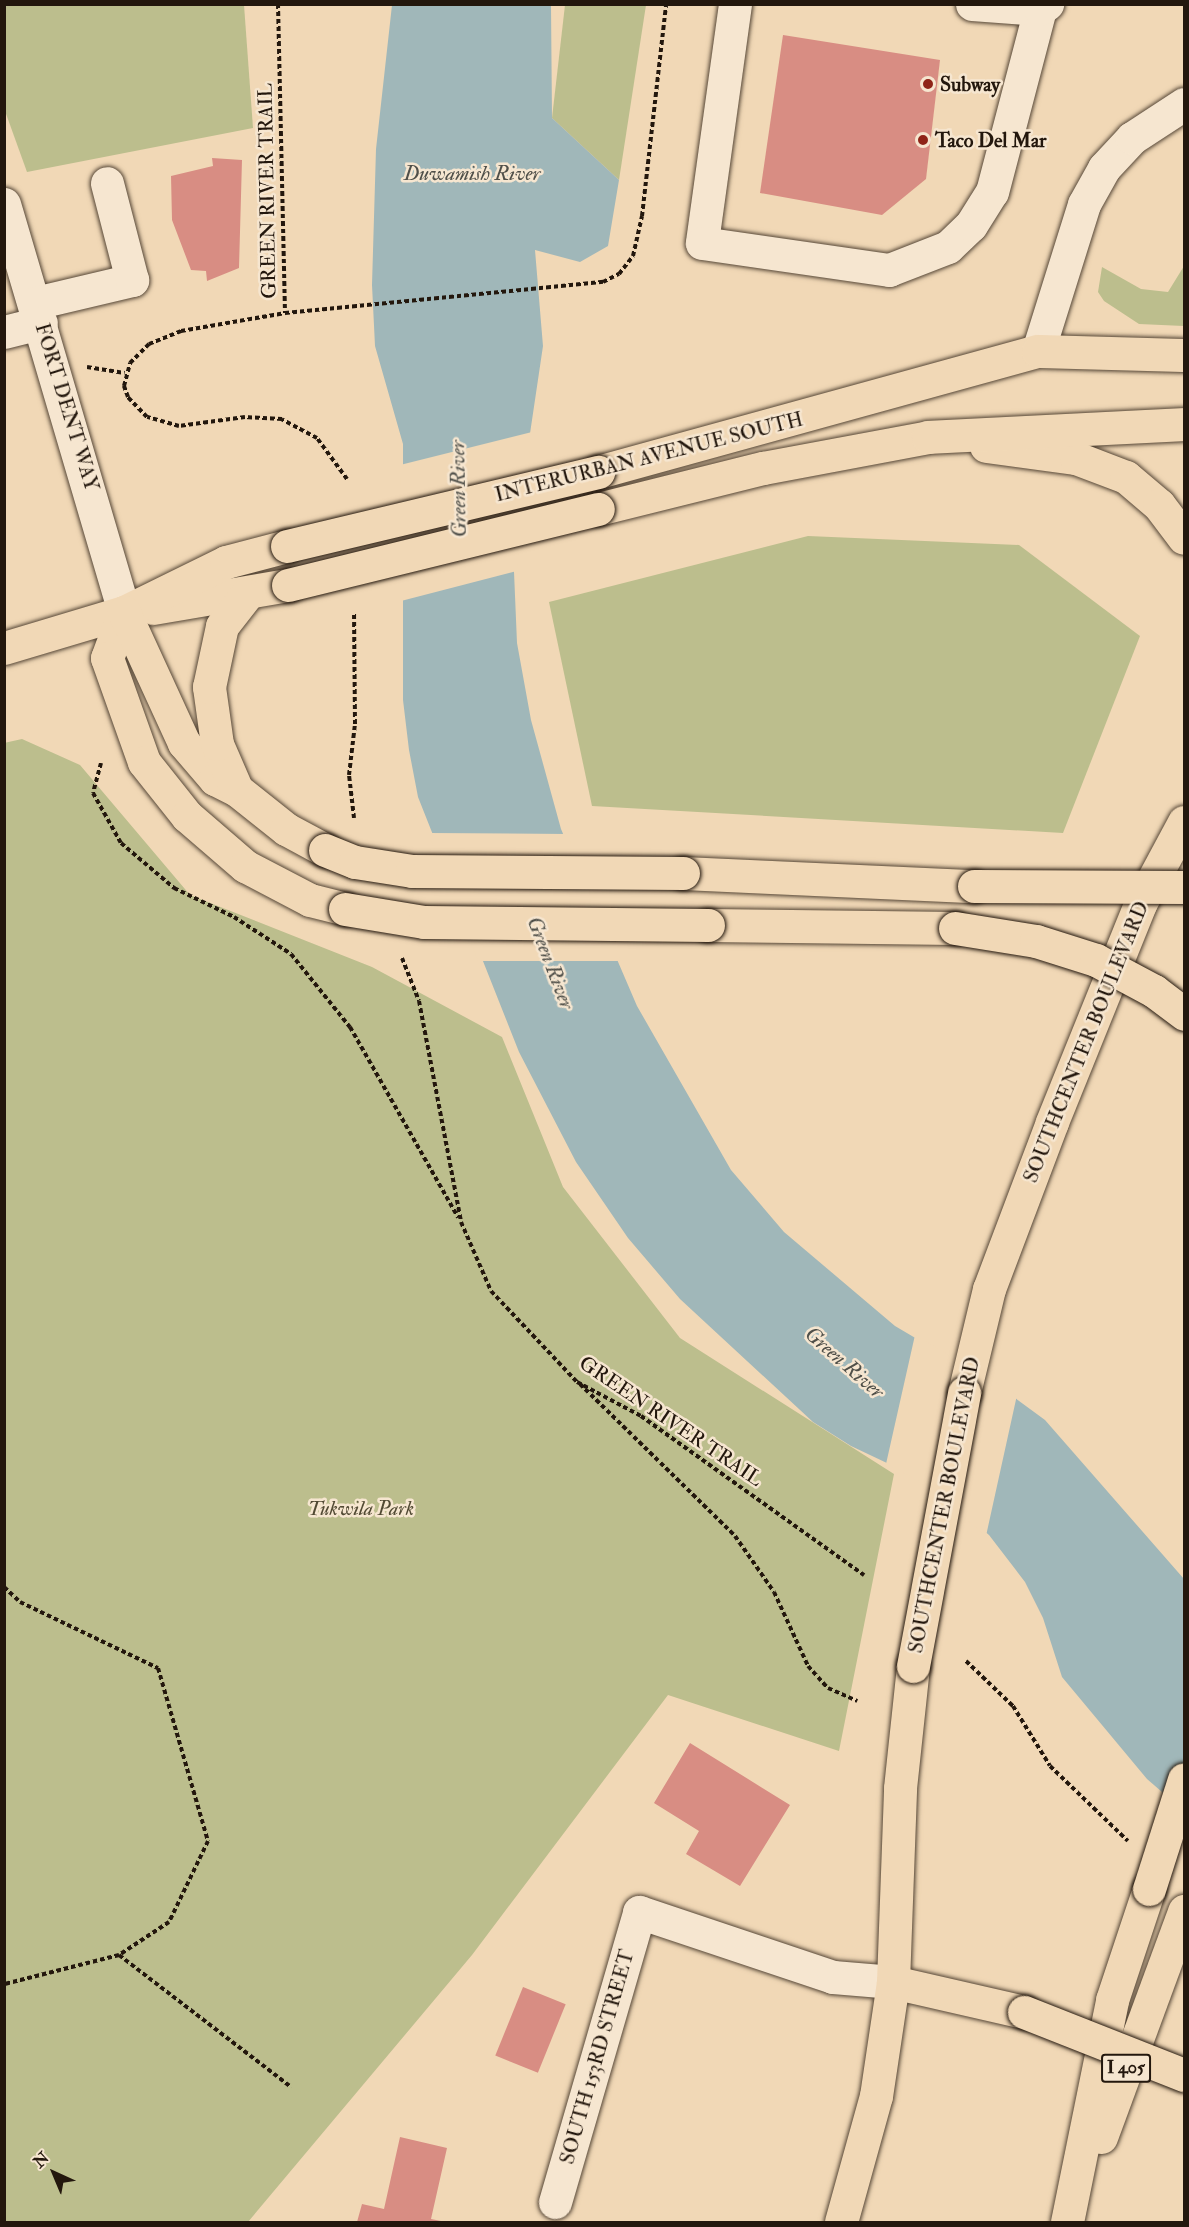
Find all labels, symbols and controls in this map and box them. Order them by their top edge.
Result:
place label: Subway [940,72,1000,96]
marker: Subway [921,77,935,91]
street label: GREEN RIVER TRAIL [253,83,281,299]
place label: Taco Del Mar [935,128,1047,152]
marker: Taco Del Mar [916,133,930,147]
water label: Duwamish River [404,161,540,187]
street label: FORT DENT WAY [30,320,104,494]
street label: INTERURBAN AVENUE SOUTH [492,407,806,507]
water label: Green River [446,440,472,538]
street label: SOUTHCENTER BOULEVARD [1018,898,1154,1186]
water label: Green River [521,913,579,1013]
water label: Green River [799,1322,889,1404]
street label: GREEN RIVER TRAIL [575,1351,767,1491]
street label: SOUTHCENTER BOULEVARD [903,1355,985,1655]
park label: Tukwila Park [308,1496,414,1520]
street label: SOUTH 153RD STREET [555,1947,639,2167]
road number: I 405 [1100,2053,1152,2083]
north arrow [24,2143,84,2203]
text: N [29,2148,54,2172]

